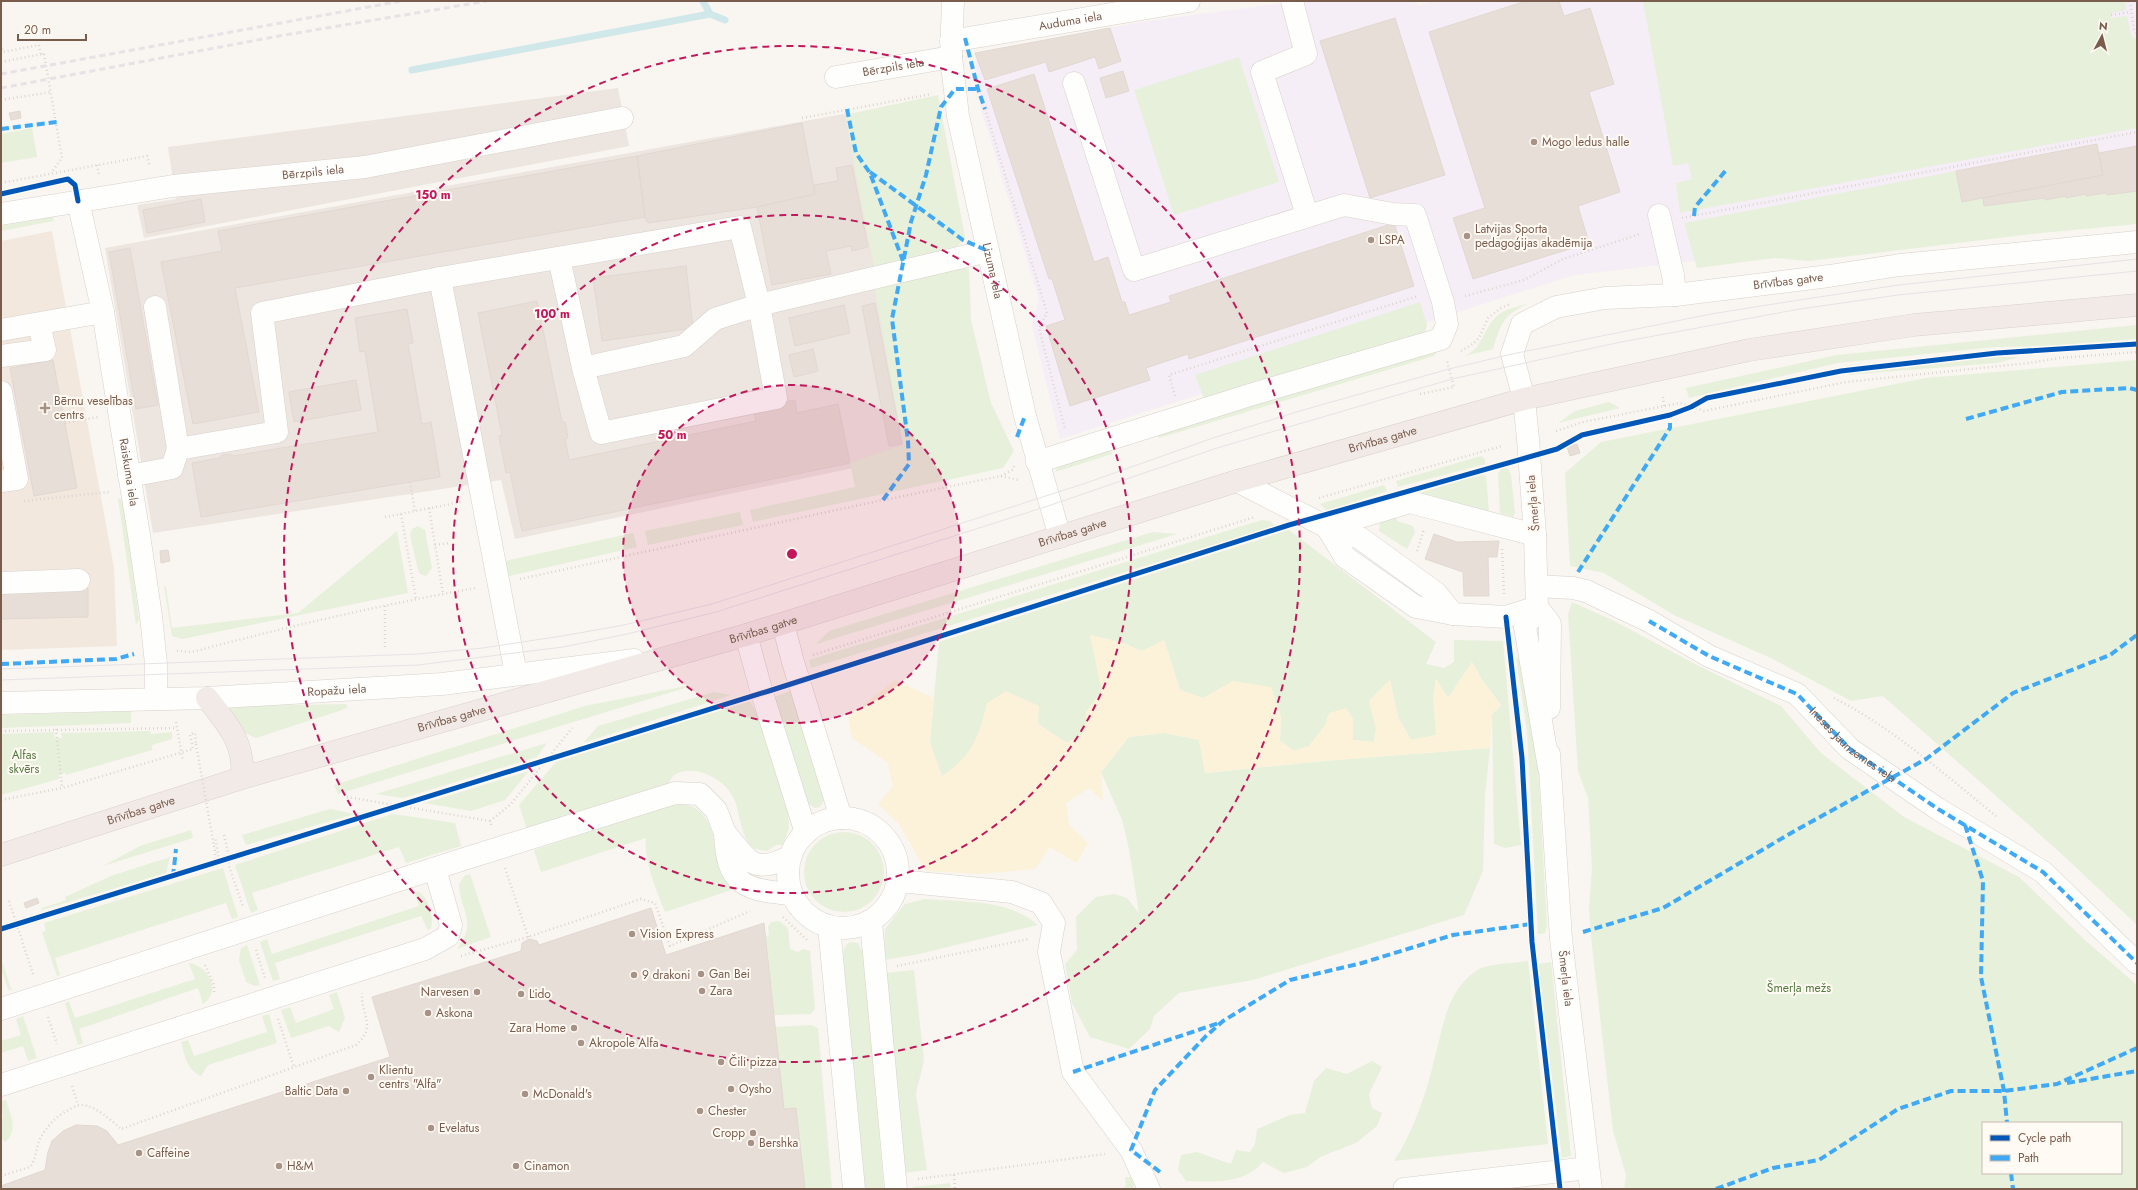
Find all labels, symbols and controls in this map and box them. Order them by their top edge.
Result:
street label: Auduma iela [1037,7,1103,35]
scale bar [18,16,86,42]
north arrow [2082,16,2122,56]
text: N [2098,18,2109,35]
text: 20 m [24,21,51,39]
street label: Bērzpils iela [861,53,925,81]
place label: Mogo ledus halle [1542,133,1630,151]
marker: Mogo ledus halle [1529,137,1539,147]
street label: Bērzpils iela [281,160,345,184]
text: 150 m [415,186,451,204]
place label: Latvijas Sporta pedagoģijas akadēmija [1475,220,1593,252]
place label: LSPA [1379,231,1405,249]
marker: Latvijas Sporta pedagoģijas akadēmija [1462,231,1472,241]
marker: LSPA [1366,235,1376,245]
street label: Lizuma iela [978,241,1008,301]
street label: Brīvības gatve [1752,268,1824,294]
text: 100 m [534,305,570,323]
place label: Bērnu veselības centrs [54,392,133,424]
marker: Bērnu veselības centrs [39,402,51,414]
street label: Brīvības gatve [1346,421,1419,458]
text: 50 m [657,426,687,444]
street label: Raiskuma iela [115,437,143,508]
street label: Šmerļa iela [1522,474,1544,532]
street label: Brīvības gatve [1036,514,1109,552]
centre of rings [785,547,799,561]
street label: Brīvības gatve [727,610,799,648]
street label: Ropažu iela [307,680,367,701]
street label: Brīvības gatve [415,700,488,737]
street label: Ineses Jaunzemes iela [1805,703,1900,787]
park label: Alfas skvērs [9,746,39,778]
street label: Brīvības gatve [105,791,177,830]
place label: Vision Express [640,925,714,943]
marker: Vision Express [627,929,637,939]
street label: Šmerļa iela [1553,949,1578,1008]
place label: Gan Bei [709,965,750,983]
place label: 9 drakoni [642,966,690,984]
marker: Gan Bei [696,969,706,979]
marker: 9 drakoni [629,970,639,980]
park label: Šmerļa mežs [1767,979,1831,997]
place label: Zara [710,982,732,1000]
place label: Narvesen [421,983,469,1001]
place label: Lido [529,985,551,1003]
marker: Zara [697,986,707,996]
marker: Narvesen [472,987,482,997]
marker: Lido [516,989,526,999]
place label: Askona [436,1004,473,1022]
marker: Askona [423,1008,433,1018]
place label: Zara Home [510,1019,566,1037]
marker: Zara Home [569,1023,579,1033]
place label: Akropole Alfa [589,1034,659,1052]
marker: Akropole Alfa [576,1038,586,1048]
place label: Čili pizza [729,1053,777,1071]
marker: Čili pizza [716,1057,726,1067]
place label: Klientu centrs "Alfa" [379,1061,442,1093]
marker: Klientu centrs "Alfa" [366,1072,376,1082]
place label: Oysho [739,1080,772,1098]
place label: Baltic Data [285,1082,338,1100]
marker: Oysho [726,1084,736,1094]
place label: McDonald's [533,1085,592,1103]
marker: Baltic Data [341,1086,351,1096]
marker: McDonald's [520,1089,530,1099]
place label: Chester [708,1102,748,1120]
marker: Chester [695,1106,705,1116]
place label: Evelatus [439,1119,480,1137]
legend [1982,1122,2122,1174]
marker: Evelatus [426,1123,436,1133]
place label: Cropp [713,1124,745,1142]
marker: Cropp [748,1128,758,1138]
text: Cycle path [2018,1129,2071,1147]
place label: Bershka [759,1134,798,1152]
marker: Bershka [746,1138,756,1148]
place label: Caffeine [147,1144,190,1162]
marker: Caffeine [134,1148,144,1158]
text: Path [2018,1149,2039,1167]
place label: H&M [287,1157,314,1175]
place label: Cinamon [524,1157,570,1175]
marker: H&M [274,1161,284,1171]
marker: Cinamon [511,1161,521,1171]

